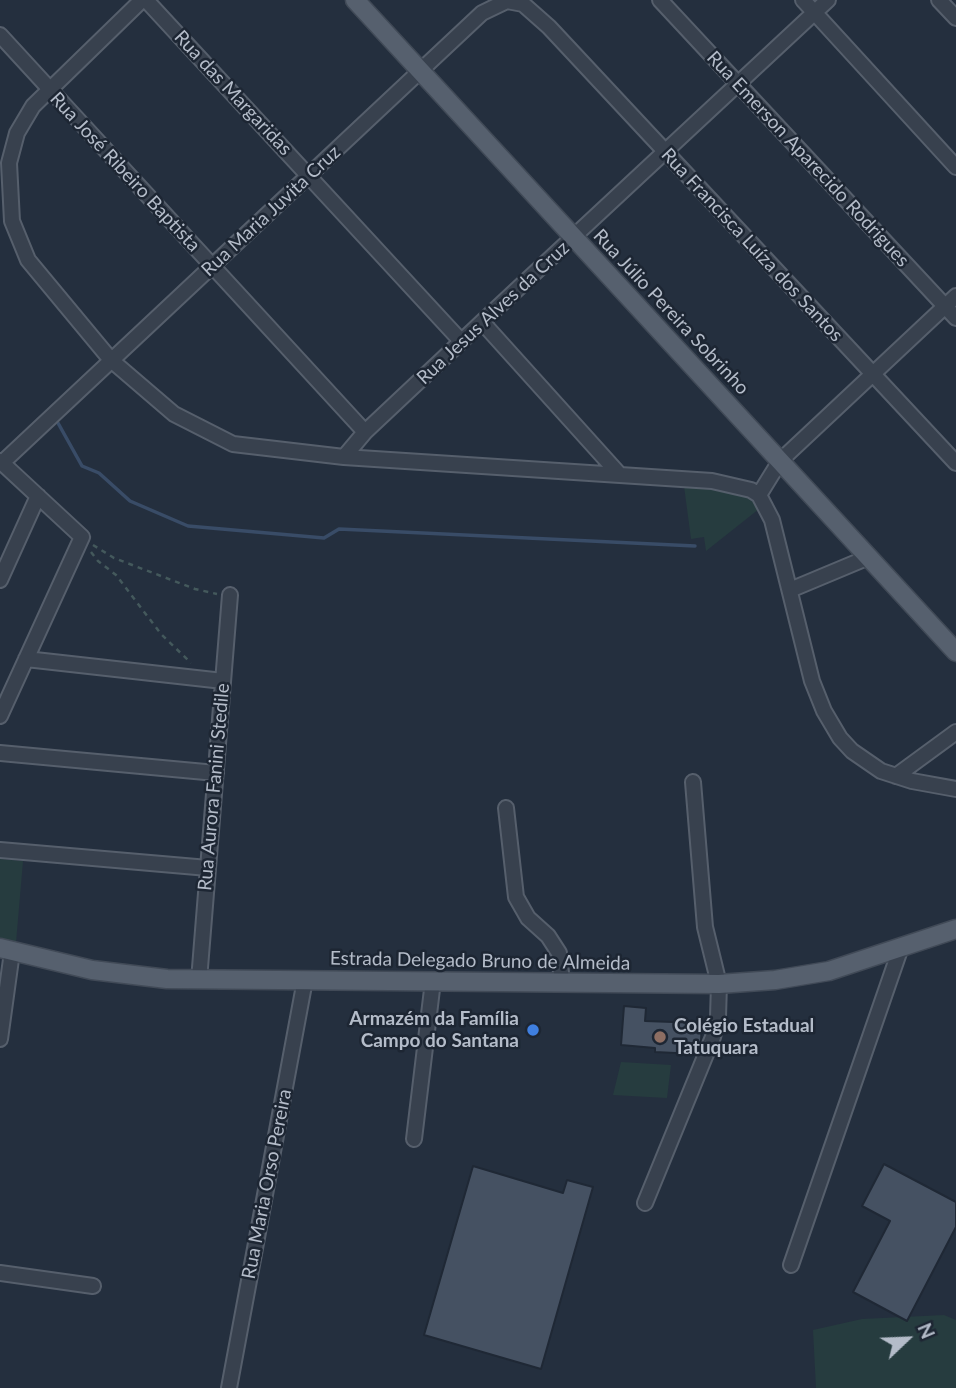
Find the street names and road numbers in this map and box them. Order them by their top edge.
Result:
street label: Rua das Margaridas [169,26,297,160]
street label: Rua Emerson Aparecido Rodrigues [702,46,914,272]
street label: Rua José Ribeiro Baptista [45,87,205,257]
street label: Rua Maria Juvita Cruz [197,141,345,281]
street label: Rua Francisca Luíza dos Santos [656,144,848,346]
street label: Rua Júlio Pereira Sobrinho [588,225,754,399]
street label: Rua Jesus Alves da Cruz [412,237,574,389]
street label: Rua Aurora Fanini Stedile [194,682,234,892]
street label: Estrada Delegado Bruno de Almeida [330,947,630,975]
street label: Rua Maria Orso Pereira [237,1087,297,1281]

